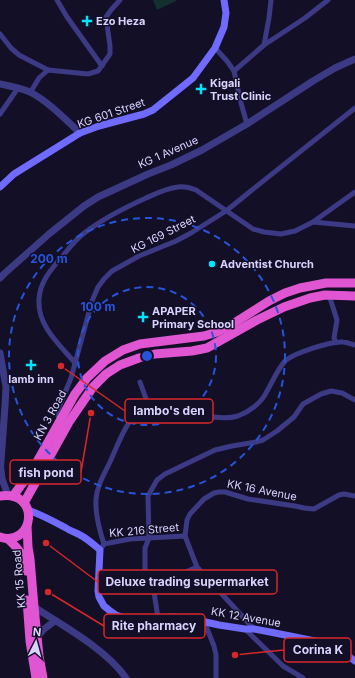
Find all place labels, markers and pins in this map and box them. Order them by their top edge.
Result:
place label: Ezo Heza [96,14,145,28]
marker: Ezo Heza [81,15,93,27]
place label: Kigali Trust Clinic [210,76,272,103]
marker: Kigali Trust Clinic [195,83,207,95]
place label: Adventist Church [220,257,314,271]
marker: Adventist Church [207,259,217,269]
place label: APAPER Primary School [152,304,234,331]
marker: APAPER Primary School [137,311,149,323]
centre of rings [140,349,154,363]
marker: lamb inn [25,359,37,371]
place label: lamb inn [8,372,54,386]
callout: lambo's den [125,399,213,423]
callout: fish pond [10,460,81,484]
callout: Deluxe trading supermarket [98,570,277,594]
callout: Rite pharmacy [104,614,205,638]
callout: Corina K [284,638,351,662]

